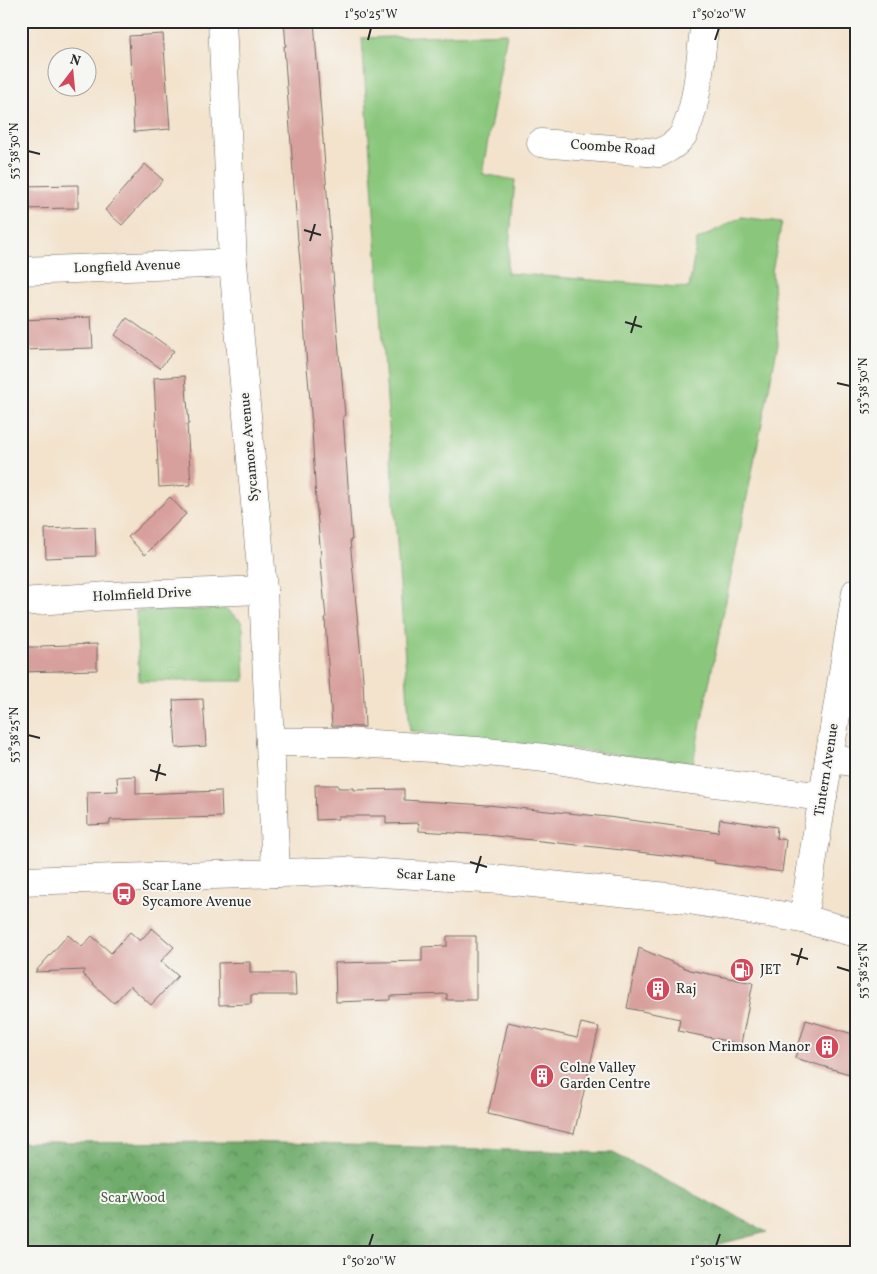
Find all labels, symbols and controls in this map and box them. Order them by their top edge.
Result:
text: 1°50'25"W [345,7,397,23]
text: 1°50'20"W [692,7,746,23]
north arrow [48,48,98,98]
text: N [68,50,83,71]
text: 53°38'30"N [7,122,23,179]
street label: Coombe Road [570,136,656,160]
street label: Longfield Avenue [73,256,181,278]
text: 53°38'30"N [856,357,872,414]
street label: Sycamore Avenue [236,391,264,502]
street label: Holmfield Drive [92,583,192,607]
text: 53°38'25"N [7,707,23,763]
street label: Tintern Avenue [810,722,844,818]
street label: Scar Lane [396,865,457,887]
place label: Scar Lane Sycamore Avenue [142,877,252,912]
bus stop icon: Scar Lane Sycamore Avenue [111,881,137,907]
text: 53°38'25"N [856,943,872,999]
fuel station icon: JET [729,957,755,983]
place label: JET [760,961,781,980]
building icon: Raj [645,976,671,1002]
place label: Raj [676,980,697,999]
building icon: Crimson Manor [814,1034,840,1060]
place label: Crimson Manor [712,1038,810,1057]
place label: Colne Valley Garden Centre [560,1059,651,1094]
building icon: Colne Valley Garden Centre [529,1063,555,1089]
park label: Scar Wood [101,1189,166,1208]
text: 1°50'20"W [342,1254,396,1270]
text: 1°50'15"W [690,1254,742,1270]

